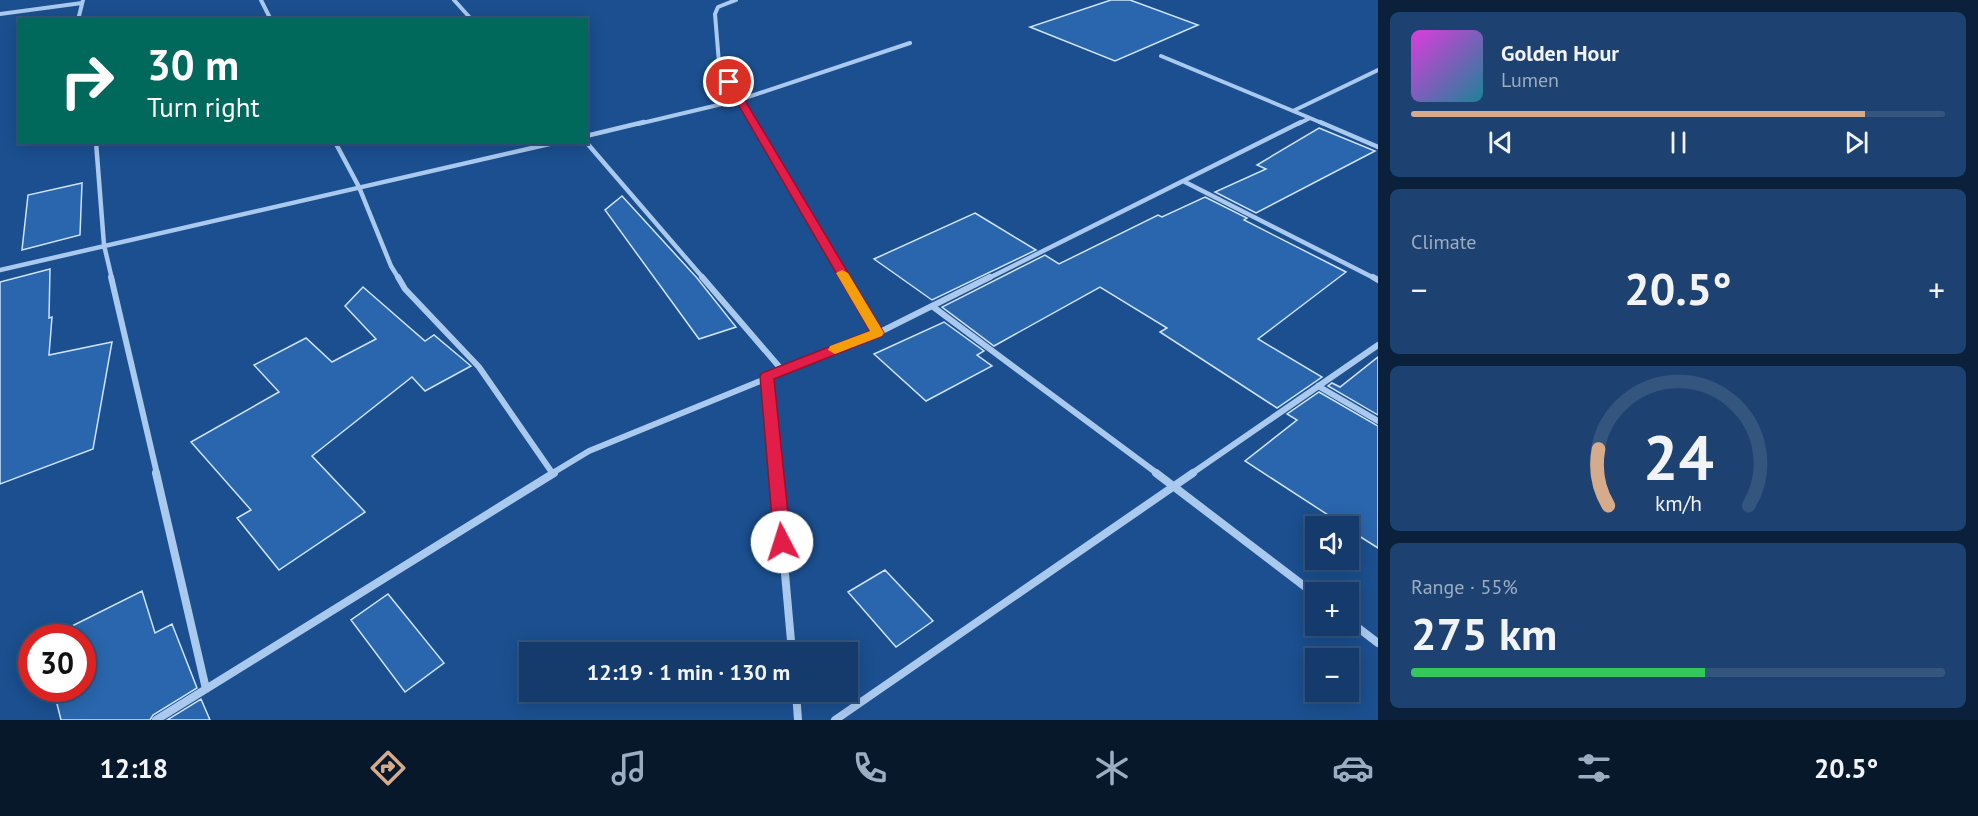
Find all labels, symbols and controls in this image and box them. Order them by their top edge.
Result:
text: 30 m [147,37,239,92]
text: Golden Hour [1501,39,1619,67]
icon: right [48,42,126,120]
pin [703,56,754,107]
icon: arrive [712,65,745,98]
text: Lumen [1501,67,1559,93]
text: Turn right [147,90,260,124]
icon: previous [1484,126,1517,159]
icon: pause [1662,126,1695,159]
icon: next [1840,126,1873,159]
text: Climate [1411,229,1477,255]
text: 20.5° [1624,259,1732,317]
text: − [1411,268,1428,311]
text: + [1928,268,1945,311]
text: 24 [1643,416,1713,497]
text: km/h [1654,489,1701,517]
position arrow [750,510,814,574]
map controls [1305,516,1359,702]
button: sound [1305,516,1359,570]
text: Range · 55% [1411,574,1518,600]
button: + [1305,582,1359,636]
text: 275 km [1411,604,1557,662]
speed limit sign: 30 [18,624,96,702]
button: − [1305,648,1359,702]
text: 12:19 · 1 min · 130 m [587,658,790,686]
icon: directions [367,747,409,789]
icon: music [608,747,650,789]
icon: phone [849,747,891,789]
icon: climate [1091,747,1133,789]
icon: car [1332,747,1374,789]
icon: filters [1573,747,1615,789]
text: 12:18 [100,751,168,785]
text: 20.5° [1814,751,1878,785]

